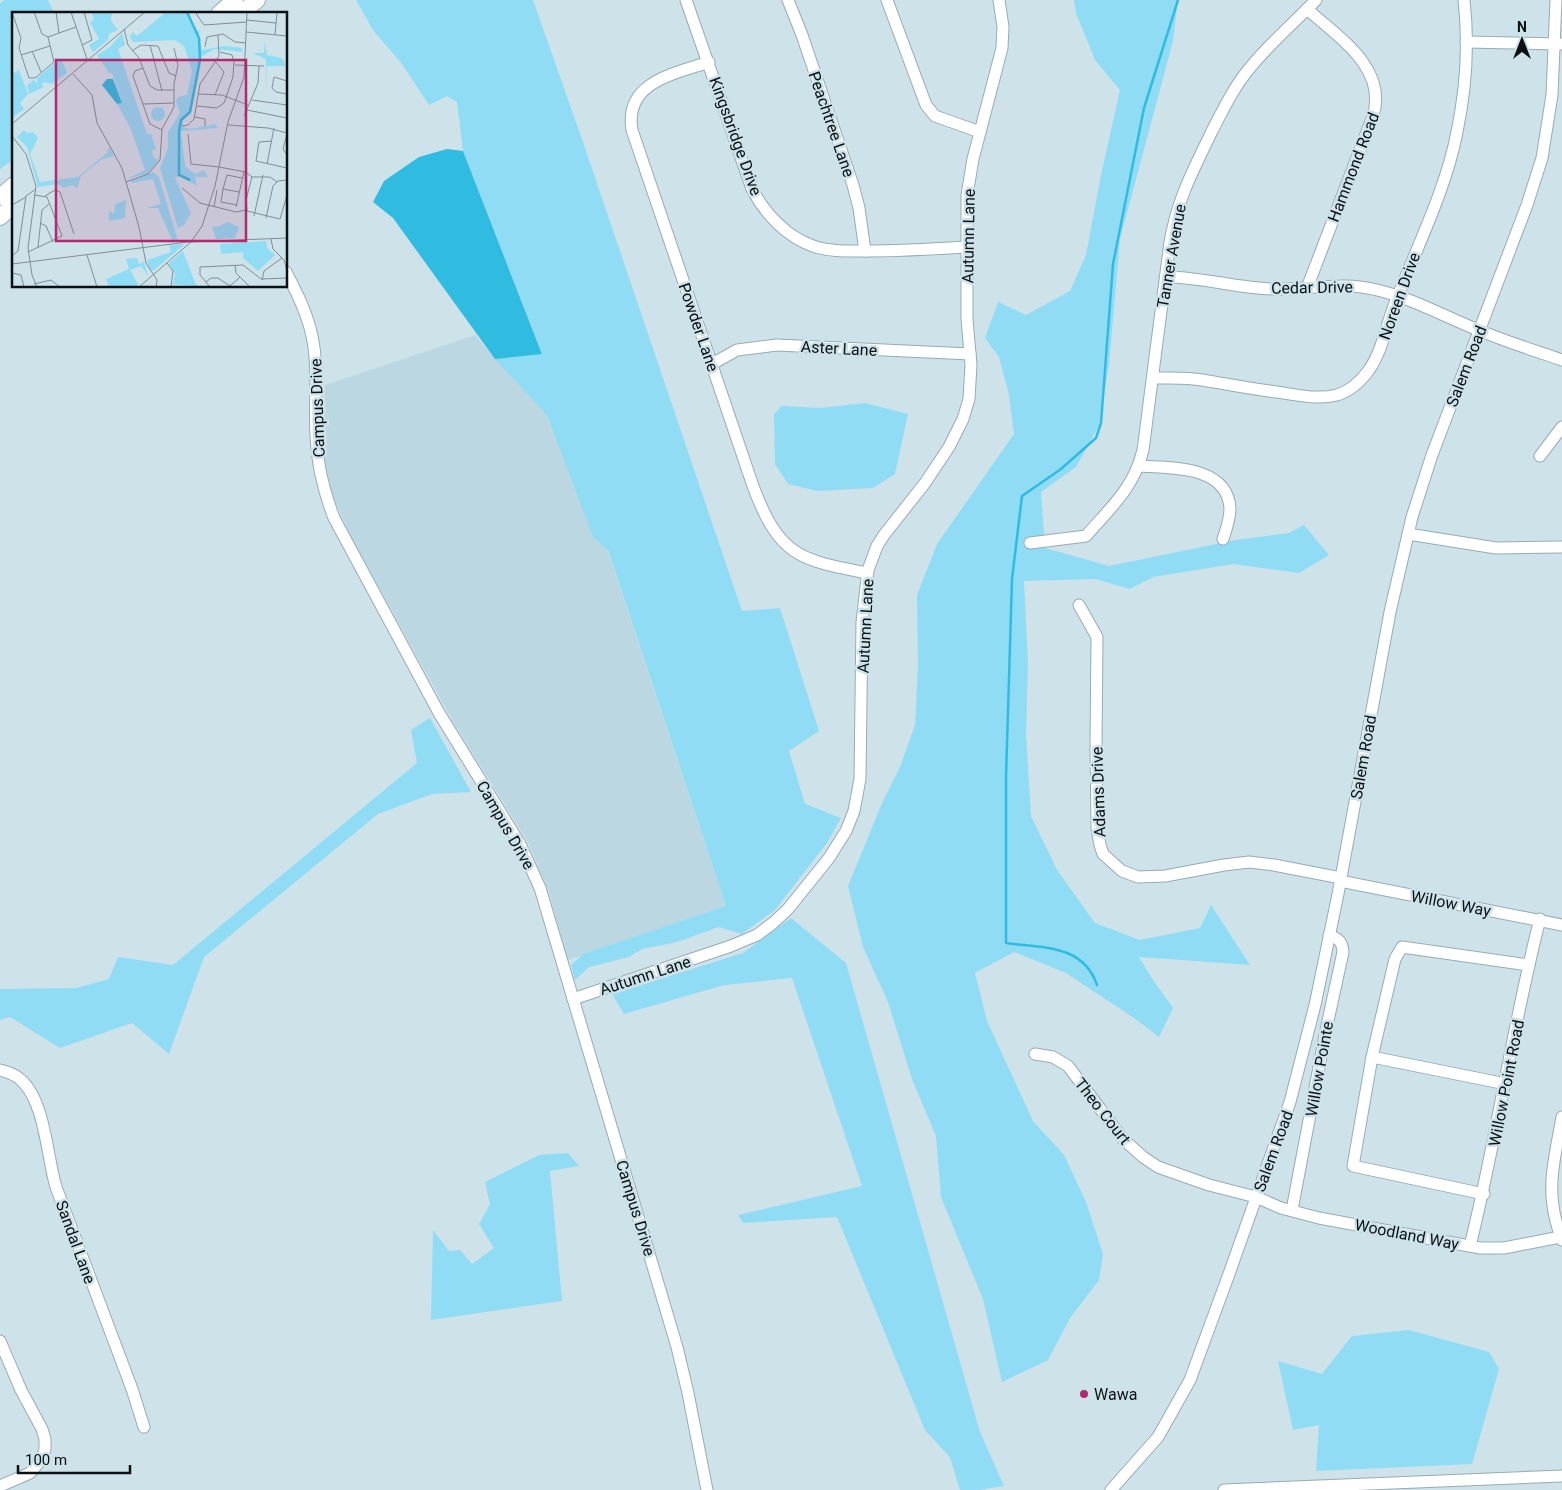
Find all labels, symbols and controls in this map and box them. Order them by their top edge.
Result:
inset map [12,12,288,288]
north arrow [1497,15,1547,65]
text: N [1517,19,1527,35]
street label: Peachtree Lane [805,69,858,179]
street label: Kingsbridge Drive [705,74,766,198]
street label: Hammond Road [1324,110,1383,225]
street label: Autumn Lane [958,188,979,284]
street label: Tanner Avenue [1153,203,1190,310]
street label: Noreen Drive [1375,250,1424,342]
street label: Cedar Drive [1271,277,1353,298]
street label: Powder Lane [674,280,723,374]
street label: Salem Road [1442,323,1491,409]
street label: Aster Lane [800,337,878,360]
street label: Campus Drive [306,358,329,458]
street label: Autumn Lane [854,578,877,674]
street label: Salem Road [1347,713,1380,801]
street label: Adams Drive [1087,746,1110,837]
street label: Campus Drive [473,778,539,873]
street label: Willow Way [1409,886,1493,921]
street label: Autumn Lane [597,952,693,999]
street label: Willow Point Road [1485,1018,1528,1148]
street label: Willow Pointe [1302,1020,1337,1118]
street label: Theo Court [1071,1074,1135,1148]
street label: Salem Road [1250,1108,1297,1194]
street label: Campus Drive [612,1158,659,1258]
street label: Sandal Lane [52,1198,99,1286]
street label: Woodland Way [1353,1215,1461,1254]
place label: Wawa [1094,1385,1137,1404]
marker: Wawa [1078,1388,1090,1400]
scale bar [18,1442,130,1474]
text: 100 m [25,1451,67,1469]

